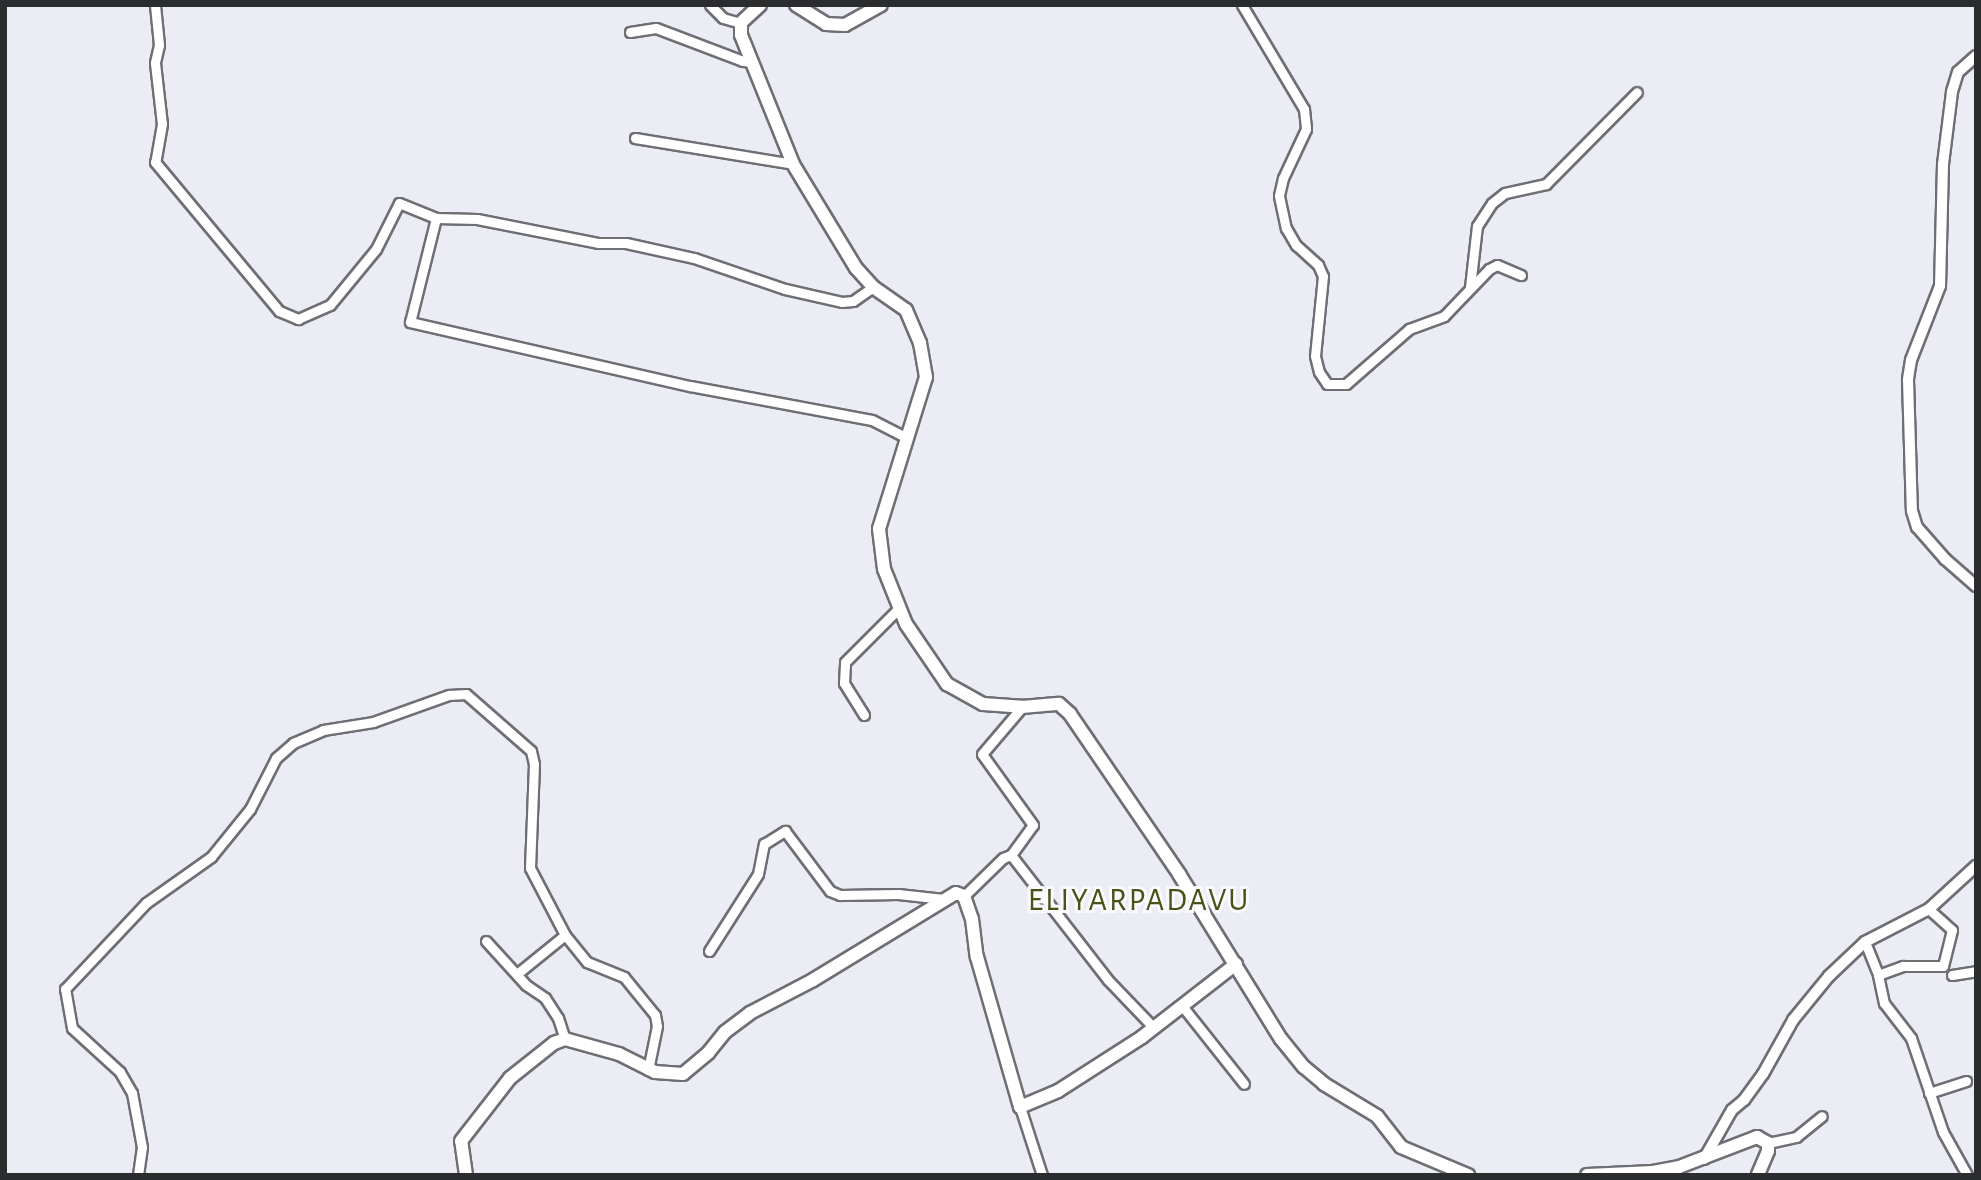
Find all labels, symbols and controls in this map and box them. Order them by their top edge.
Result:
district label: ELIYARPADAVU [1029,881,1249,919]

